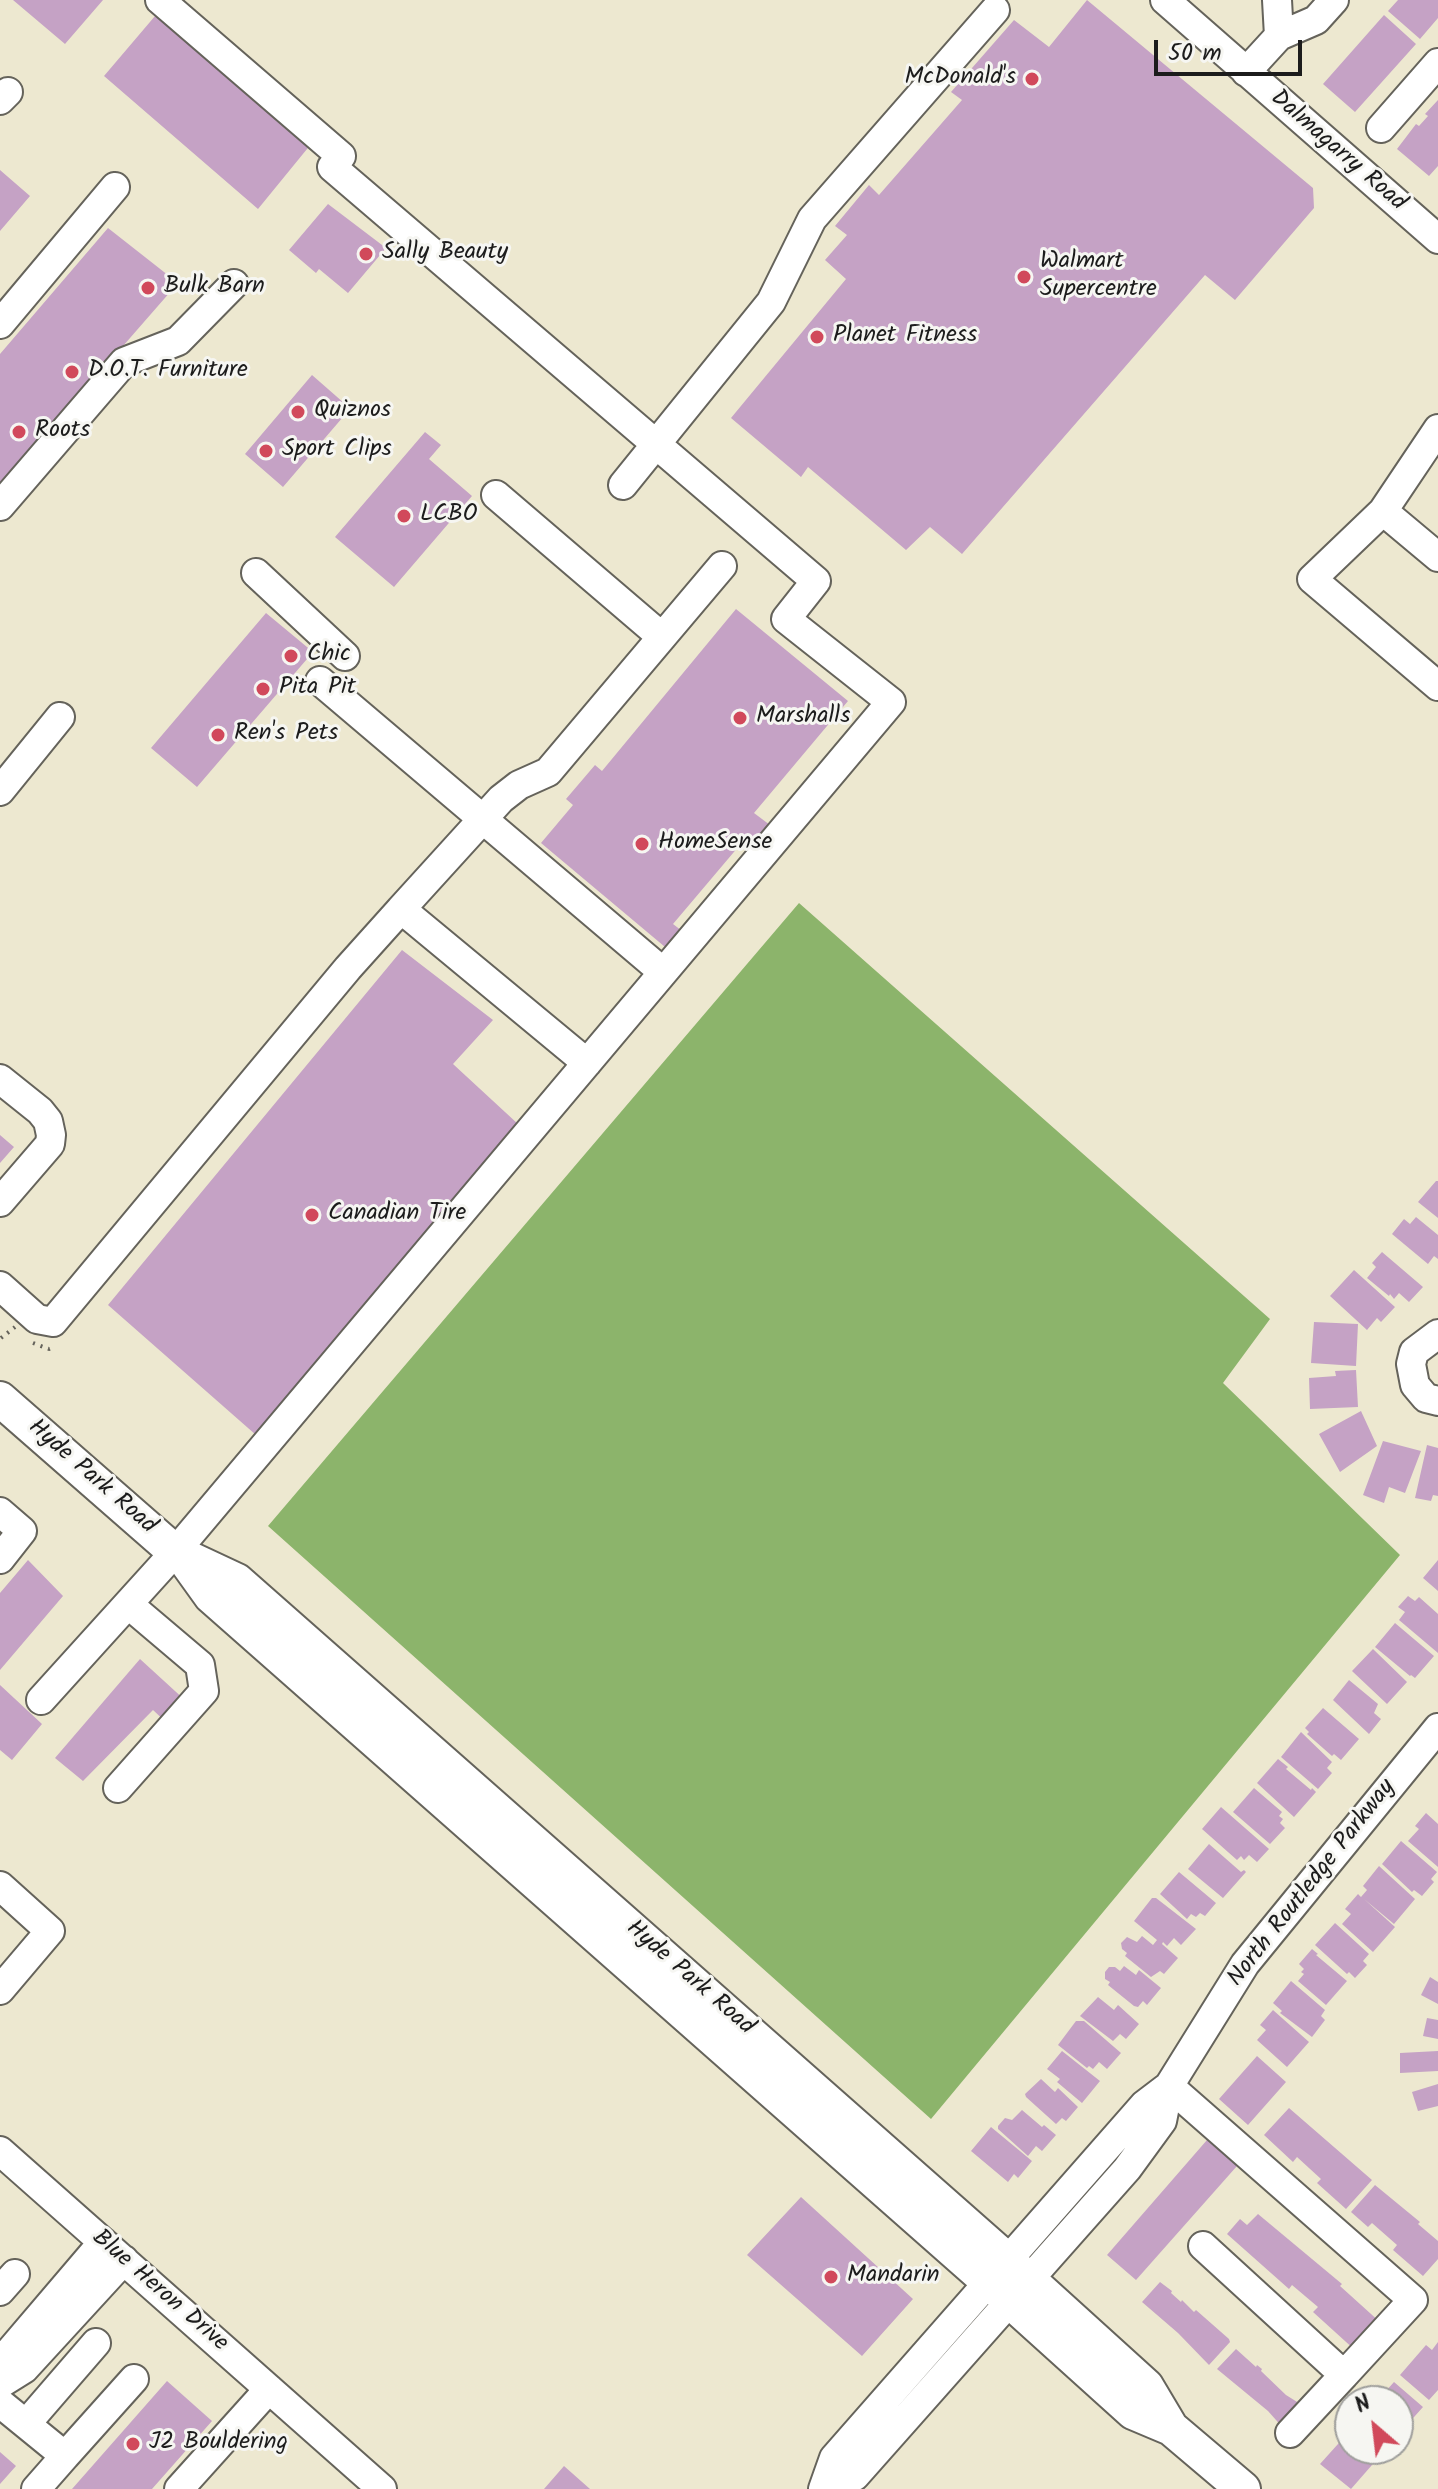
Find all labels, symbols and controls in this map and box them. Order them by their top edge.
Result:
scale bar [1158,24,1306,74]
text: 50 m [1168,34,1222,73]
place label: McDonald's [904,65,1016,93]
marker: McDonald's [1023,70,1041,88]
street label: Dalmagarry Road [1263,85,1411,219]
place label: Sally Beauty [382,240,508,268]
marker: Sally Beauty [357,245,375,263]
place label: Walmart Supercentre [1040,249,1157,305]
marker: Walmart Supercentre [1015,268,1033,286]
place label: Bulk Barn [164,274,265,302]
marker: Bulk Barn [139,279,157,297]
place label: Planet Fitness [833,323,977,351]
marker: Planet Fitness [808,328,826,346]
place label: D.O.T. Furniture [88,358,248,386]
marker: D.O.T. Furniture [63,363,81,381]
place label: Quiznos [314,398,391,426]
marker: Quiznos [289,403,307,421]
place label: Roots [35,418,90,446]
marker: Roots [10,423,28,441]
place label: Sport Clips [282,437,392,465]
marker: Sport Clips [257,442,275,460]
place label: LCBO [420,502,477,530]
marker: LCBO [395,507,413,525]
place label: Chic [307,642,351,670]
marker: Chic [282,647,300,665]
place label: Pita Pit [279,675,356,703]
marker: Pita Pit [254,680,272,698]
place label: Marshalls [756,704,850,732]
marker: Marshalls [731,709,749,727]
place label: Ren's Pets [234,721,338,749]
marker: Ren's Pets [209,726,227,744]
place label: HomeSense [658,830,772,858]
marker: HomeSense [633,835,651,853]
place label: Canadian Tire [328,1201,466,1229]
marker: Canadian Tire [303,1206,321,1224]
street label: Hyde Park Road [21,1414,161,1542]
street label: North Routledge Parkway [1223,1775,1403,1993]
street label: Hyde Park Road [619,1915,759,2043]
street label: Blue Heron Drive [85,2225,233,2359]
place label: Mandarin [847,2263,940,2291]
marker: Mandarin [822,2268,840,2286]
north arrow [1334,2385,1414,2465]
text: N [1349,2386,1378,2424]
place label: J2 Bouldering [149,2430,288,2458]
marker: J2 Bouldering [124,2435,142,2453]

